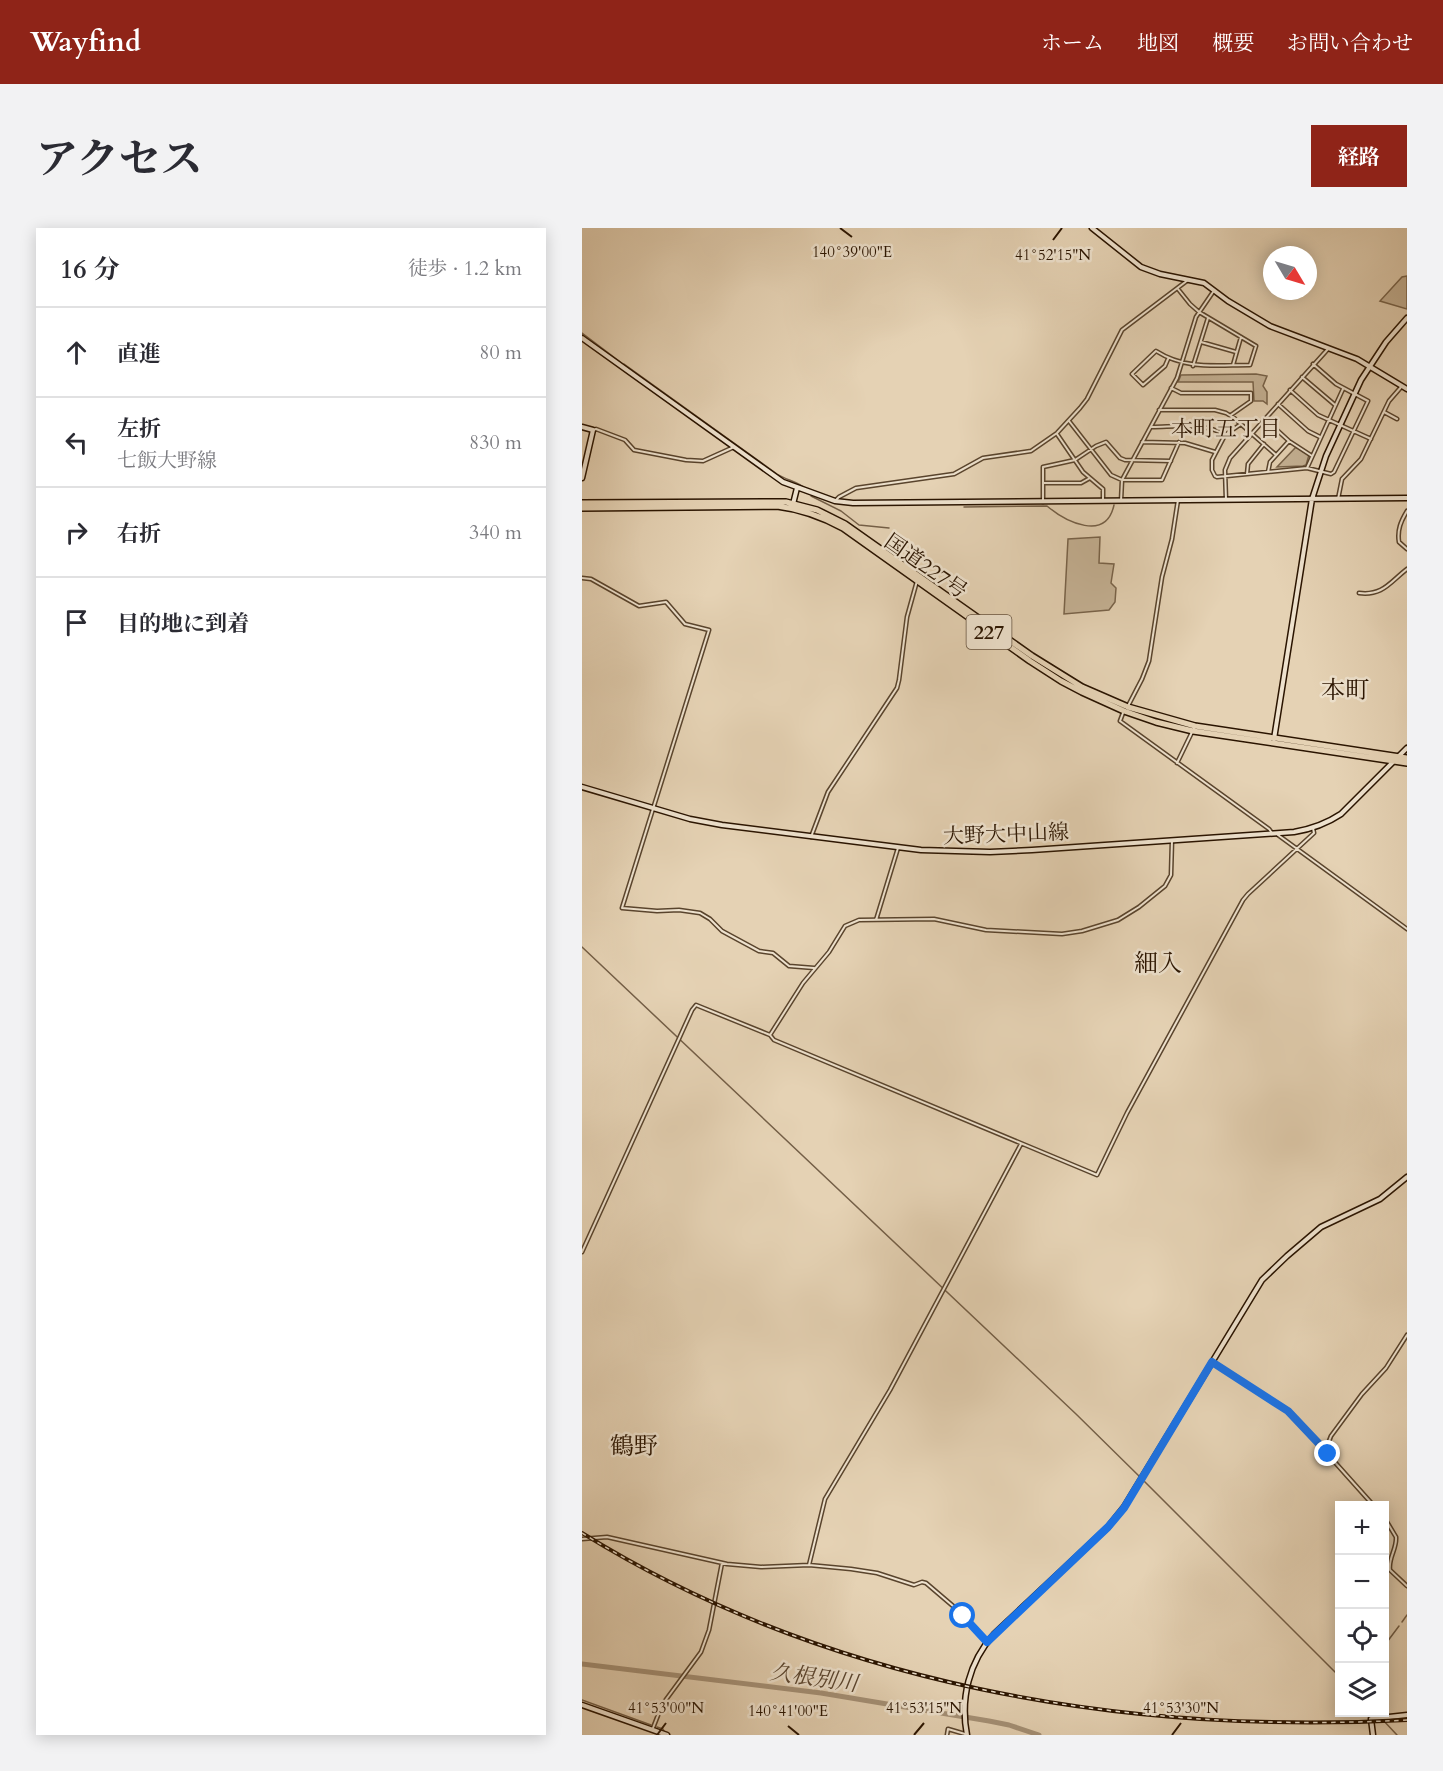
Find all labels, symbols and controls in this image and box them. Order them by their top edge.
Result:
text: Wayfind [30,23,141,61]
text: ホーム [1041,29,1104,58]
text: 地図 [1137,29,1179,58]
text: 概要 [1212,29,1254,58]
text: お問い合わせ [1287,29,1413,58]
button: 経路 [1311,125,1407,187]
text: アクセス [36,131,203,188]
text: 140°39'00"E [812,242,892,262]
text: 41°52'15"N [1015,245,1091,265]
north arrow [1263,246,1317,300]
text: 16 分 [60,252,120,287]
text: 徒歩 · 1.2 km [408,255,522,282]
icon: ahead [60,336,93,369]
text: 直進 [117,339,161,369]
text: 80 m [479,339,522,366]
text: 左折 [117,414,161,444]
district label: 本町五丁目 [1171,414,1281,444]
icon: left [60,426,93,459]
text: 830 m [469,429,522,456]
text: 七飯大野線 [117,447,217,474]
icon: right [60,516,93,549]
text: 右折 [117,519,161,549]
text: 340 m [469,519,522,546]
street label: 国道227号 [878,527,973,606]
icon: arrive [60,606,93,639]
text: 目的地に到着 [117,609,249,639]
road number: 227 [966,615,1012,649]
district label: 本町 [1321,674,1369,707]
street label: 大野大中山線 [943,818,1069,851]
district label: 細入 [1134,947,1182,980]
district label: 鶴野 [610,1430,658,1463]
route end [1314,1440,1340,1466]
map controls [1335,1501,1389,1717]
button: + [1335,1501,1389,1555]
button: − [1335,1555,1389,1609]
route start [949,1602,975,1628]
button: locate [1335,1609,1389,1663]
water label: 久根別川 [768,1657,861,1699]
button: layers [1335,1663,1389,1717]
text: 41°53'00"N [628,1698,704,1718]
text: 41°53'15"N [886,1698,962,1718]
text: 41°53'30"N [1143,1698,1219,1718]
text: 140°41'00"E [748,1701,828,1721]

